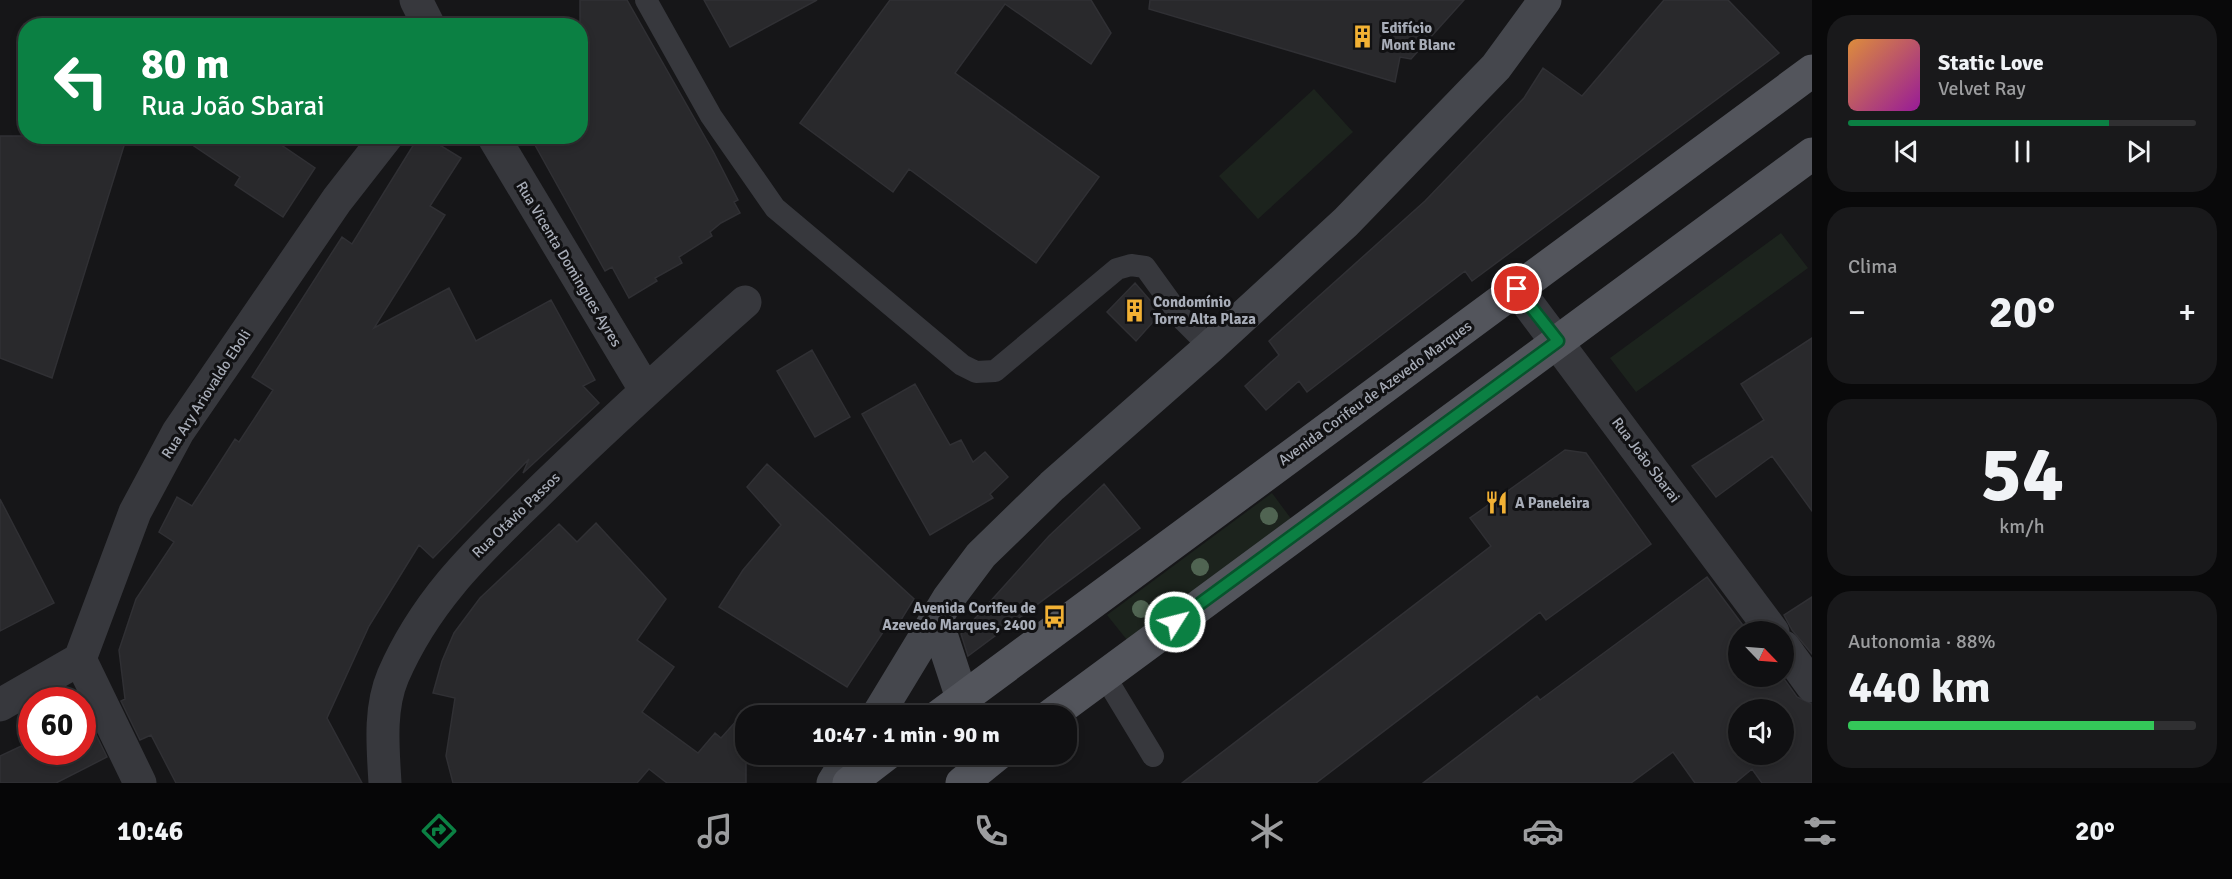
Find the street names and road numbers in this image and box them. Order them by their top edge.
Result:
street label: Rua Vicenta Domingues Ayres [512,178,626,350]
street label: Avenida Corifeu de Azevedo Marques [1275,316,1476,469]
street label: Rua Ary Ariovaldo Eboli [158,326,254,462]
street label: Rua João Sbarai [1608,414,1684,506]
street label: Rua Otávio Passos [468,468,564,562]

